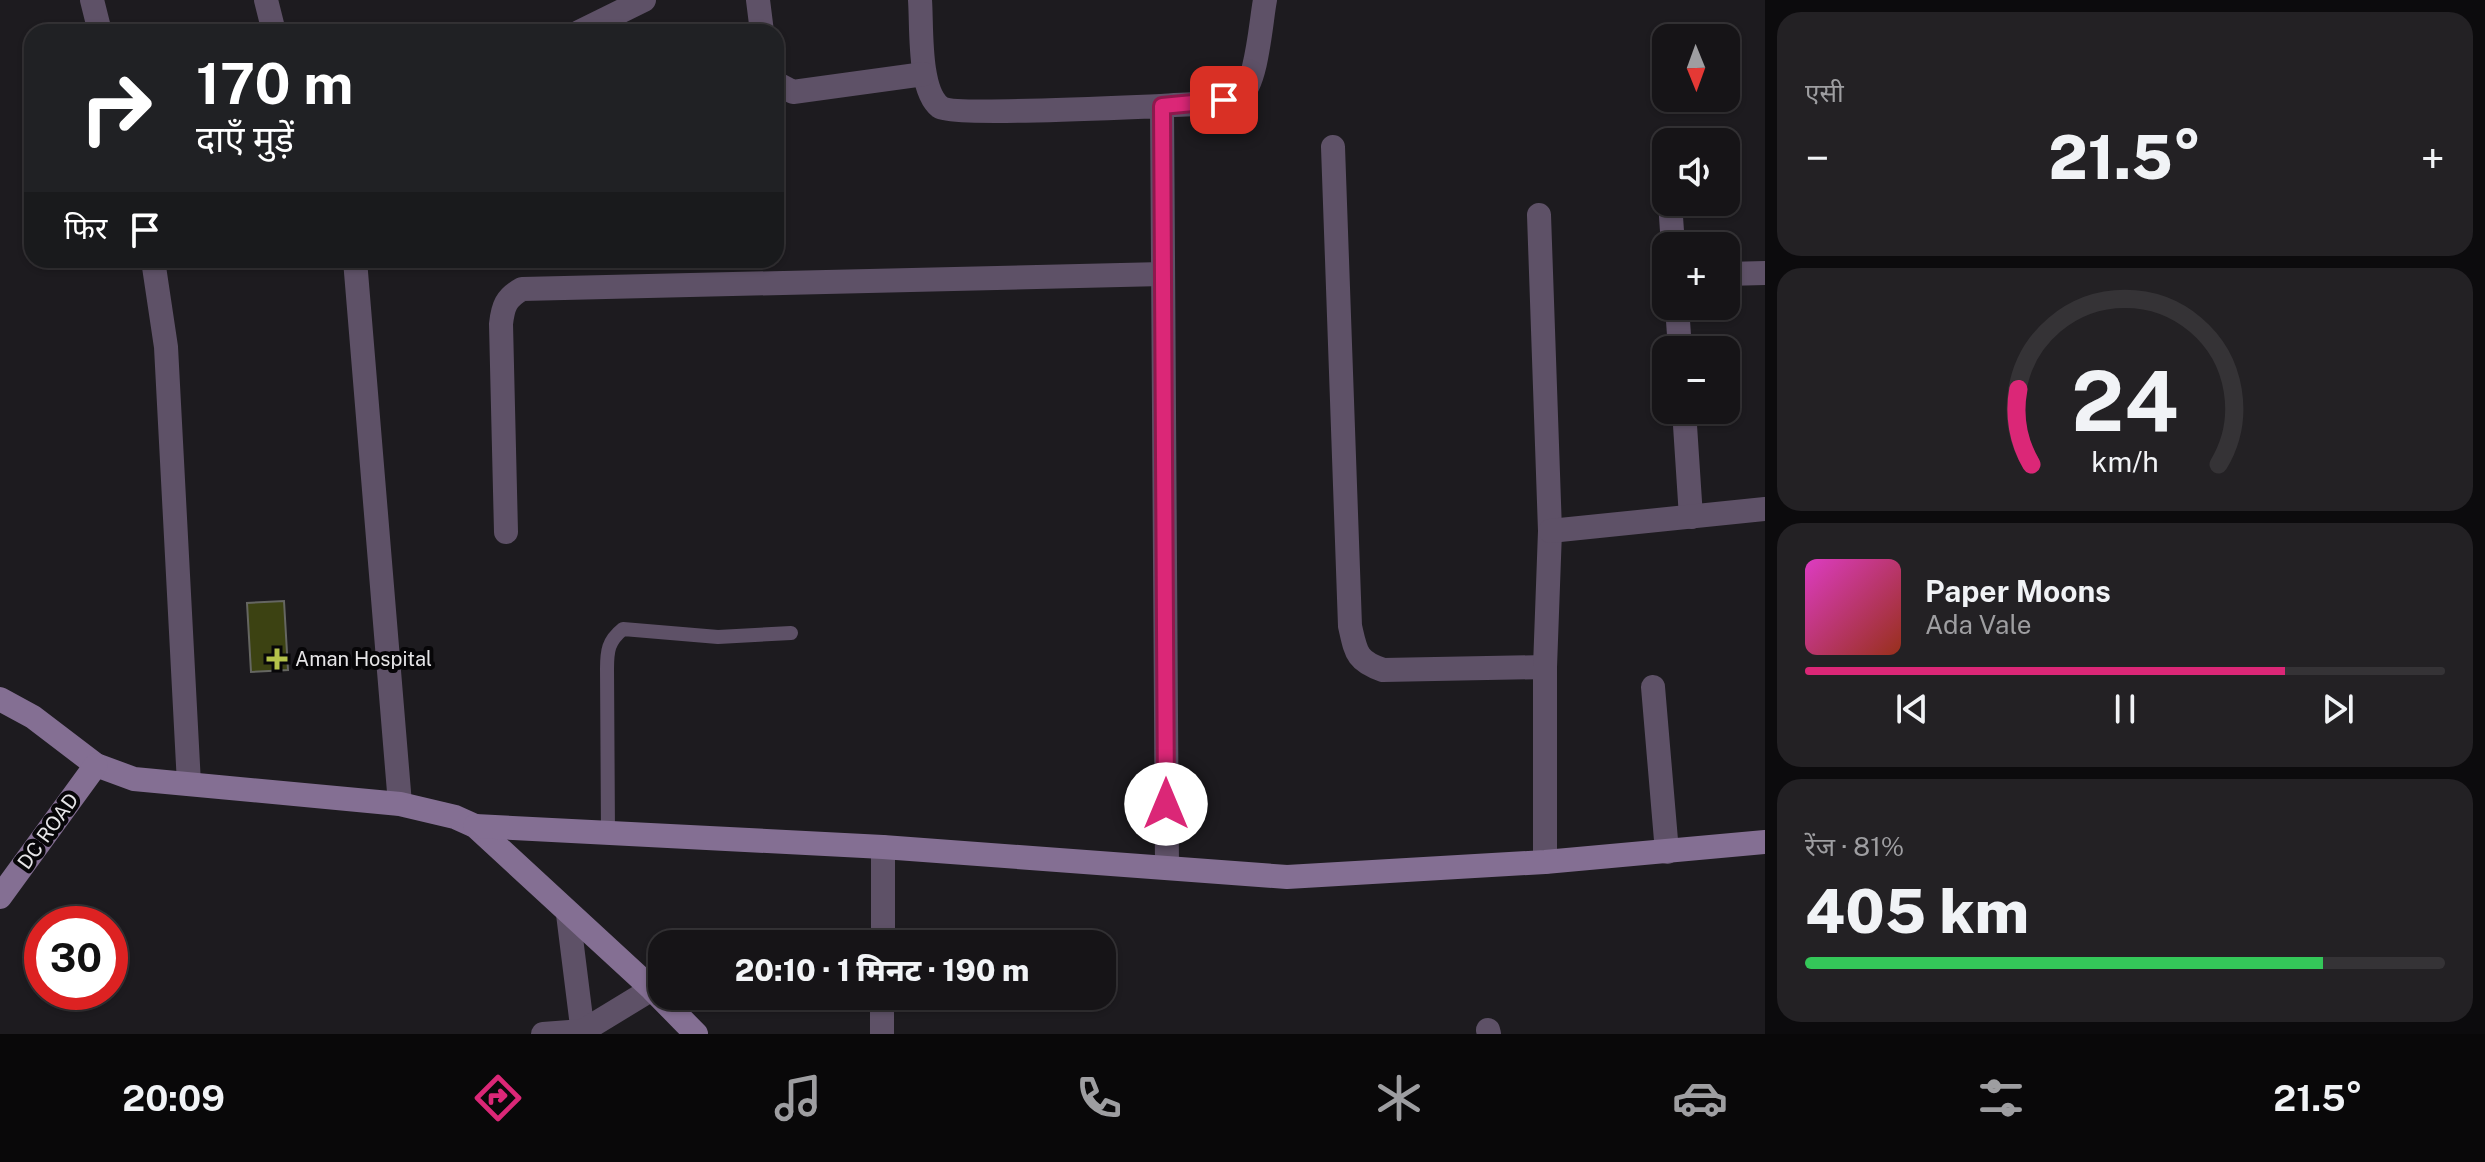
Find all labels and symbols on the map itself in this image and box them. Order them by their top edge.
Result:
north arrow [1652,24,1740,112]
pin [1190,66,1258,134]
place label: Aman Hospital [295,647,432,671]
marker: Aman Hospital [266,648,288,670]
position arrow [1124,762,1208,846]
street label: DC ROAD [12,788,84,874]
speed limit sign: 30 [24,906,128,1010]

